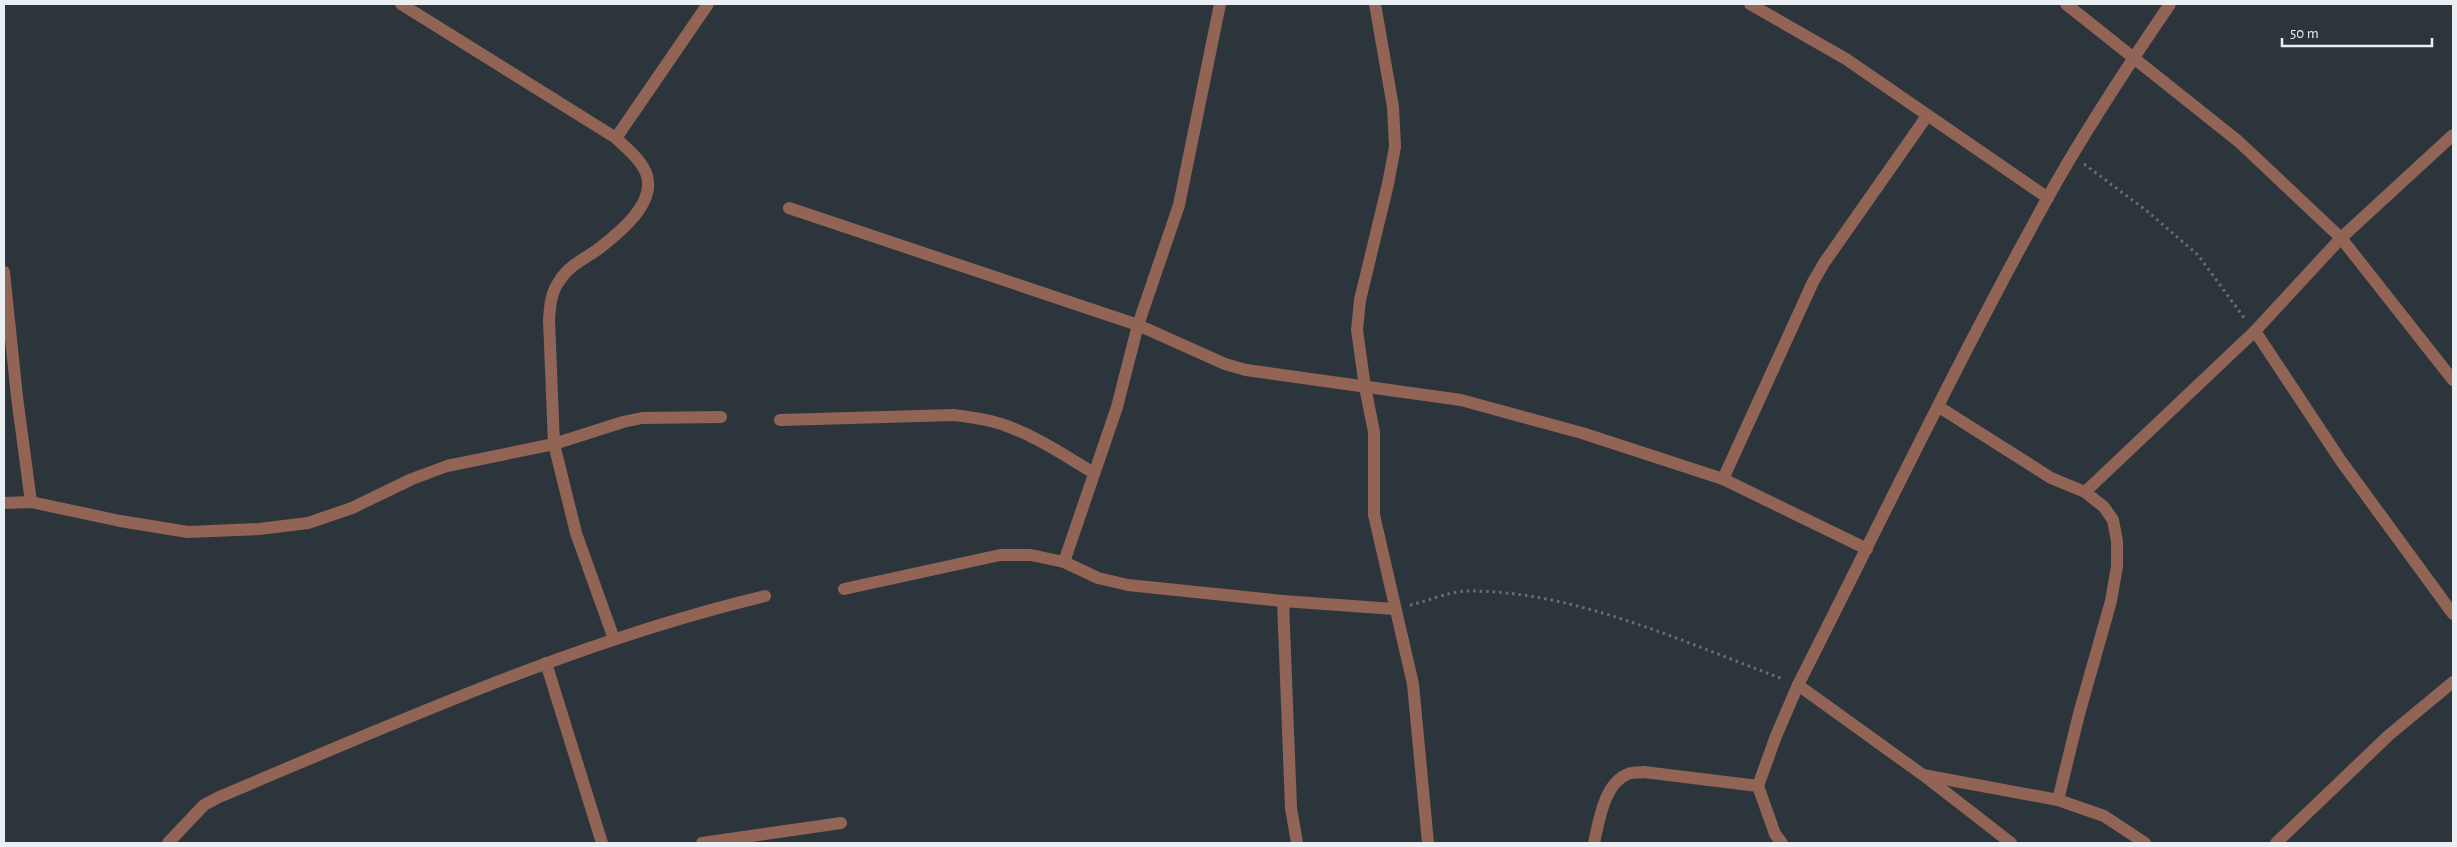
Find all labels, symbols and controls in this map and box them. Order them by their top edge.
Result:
scale bar [2282,15,2432,47]
text: 50 m [2290,26,2319,41]

